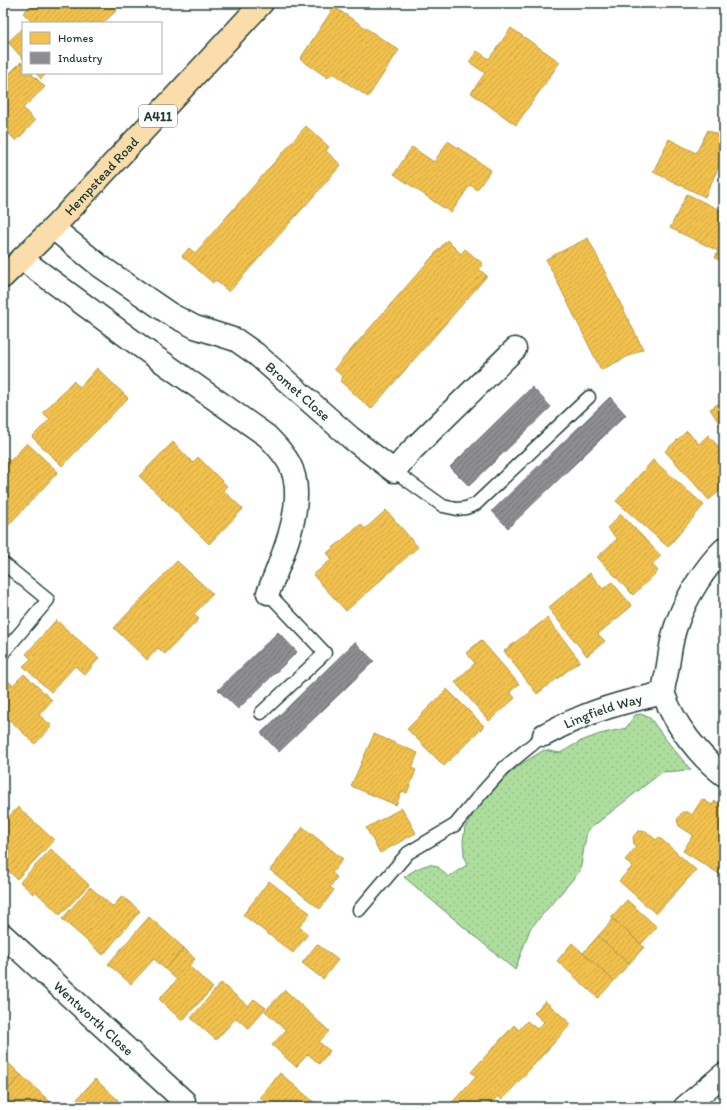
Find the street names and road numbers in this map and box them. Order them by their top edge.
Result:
road number: A411 [139,105,177,127]
street label: Hempstead Road [61,133,142,219]
street label: Bromet Close [262,358,334,425]
street label: Lingfield Way [561,690,644,732]
street label: Wentworth Close [50,977,137,1059]

